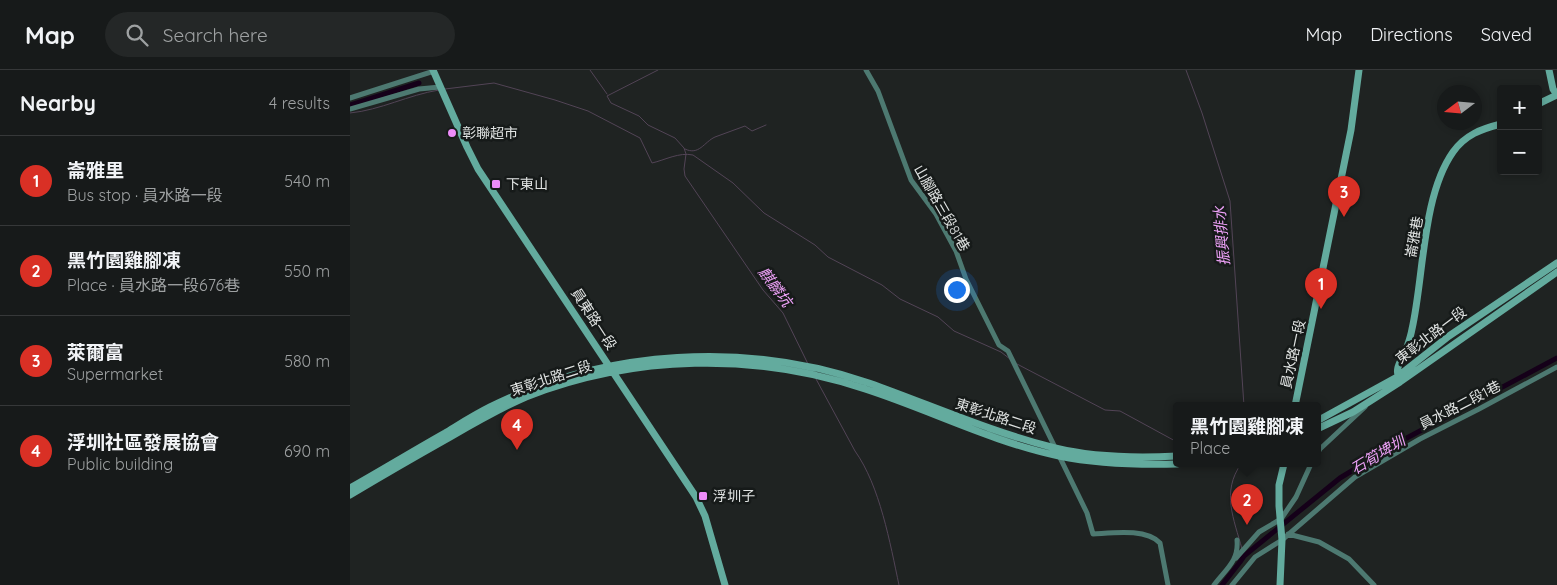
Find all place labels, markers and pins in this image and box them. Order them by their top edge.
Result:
place label: 彰聯超市 [462,124,518,142]
marker: 彰聯超市 [446,127,458,139]
place label: 下東山 [506,175,548,193]
pin: 3 [1328,176,1360,217]
marker: 下東山 [490,178,502,190]
pin: 1 [1305,268,1337,309]
pin: 4 [501,409,533,450]
pin: 2 [1231,484,1263,525]
place label: 浮圳子 [713,487,755,505]
marker: 浮圳子 [697,490,709,502]

